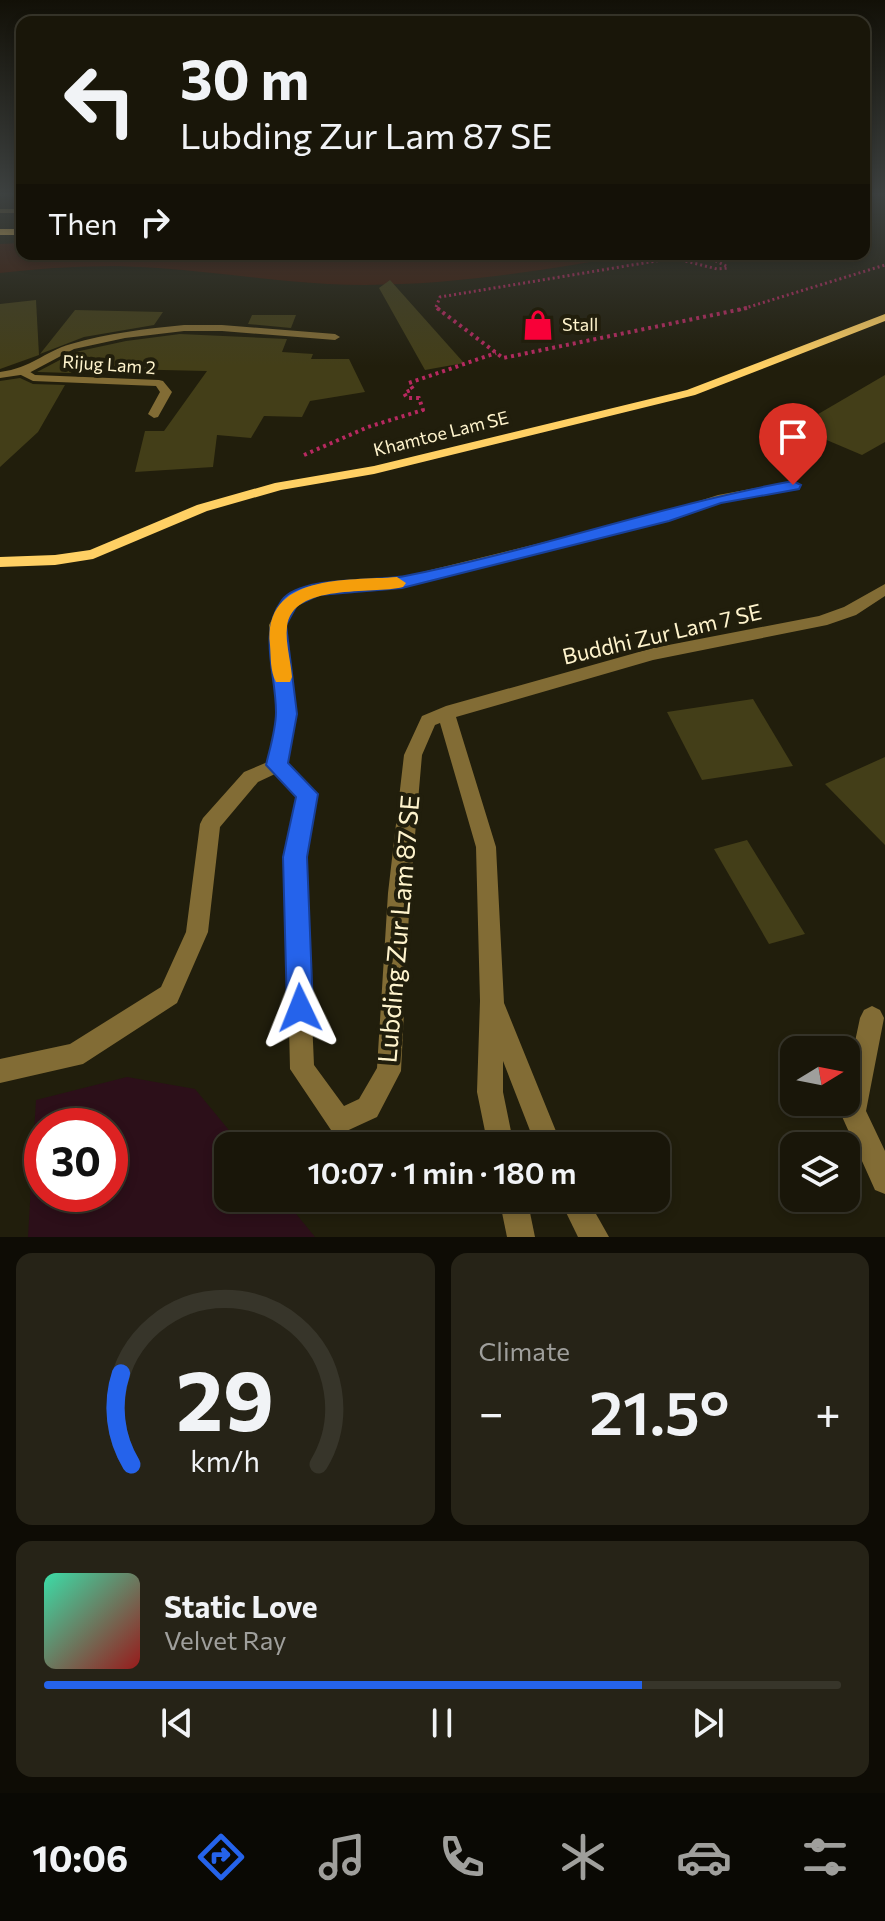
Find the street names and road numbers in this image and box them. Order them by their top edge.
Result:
street label: Rijug Lam 2 [62,350,156,378]
street label: Khamtoe Lam SE [371,406,511,460]
street label: Buddhi Zur Lam 7 SE [560,597,764,670]
street label: Lubding Zur Lam 87 SE [370,794,425,1064]

